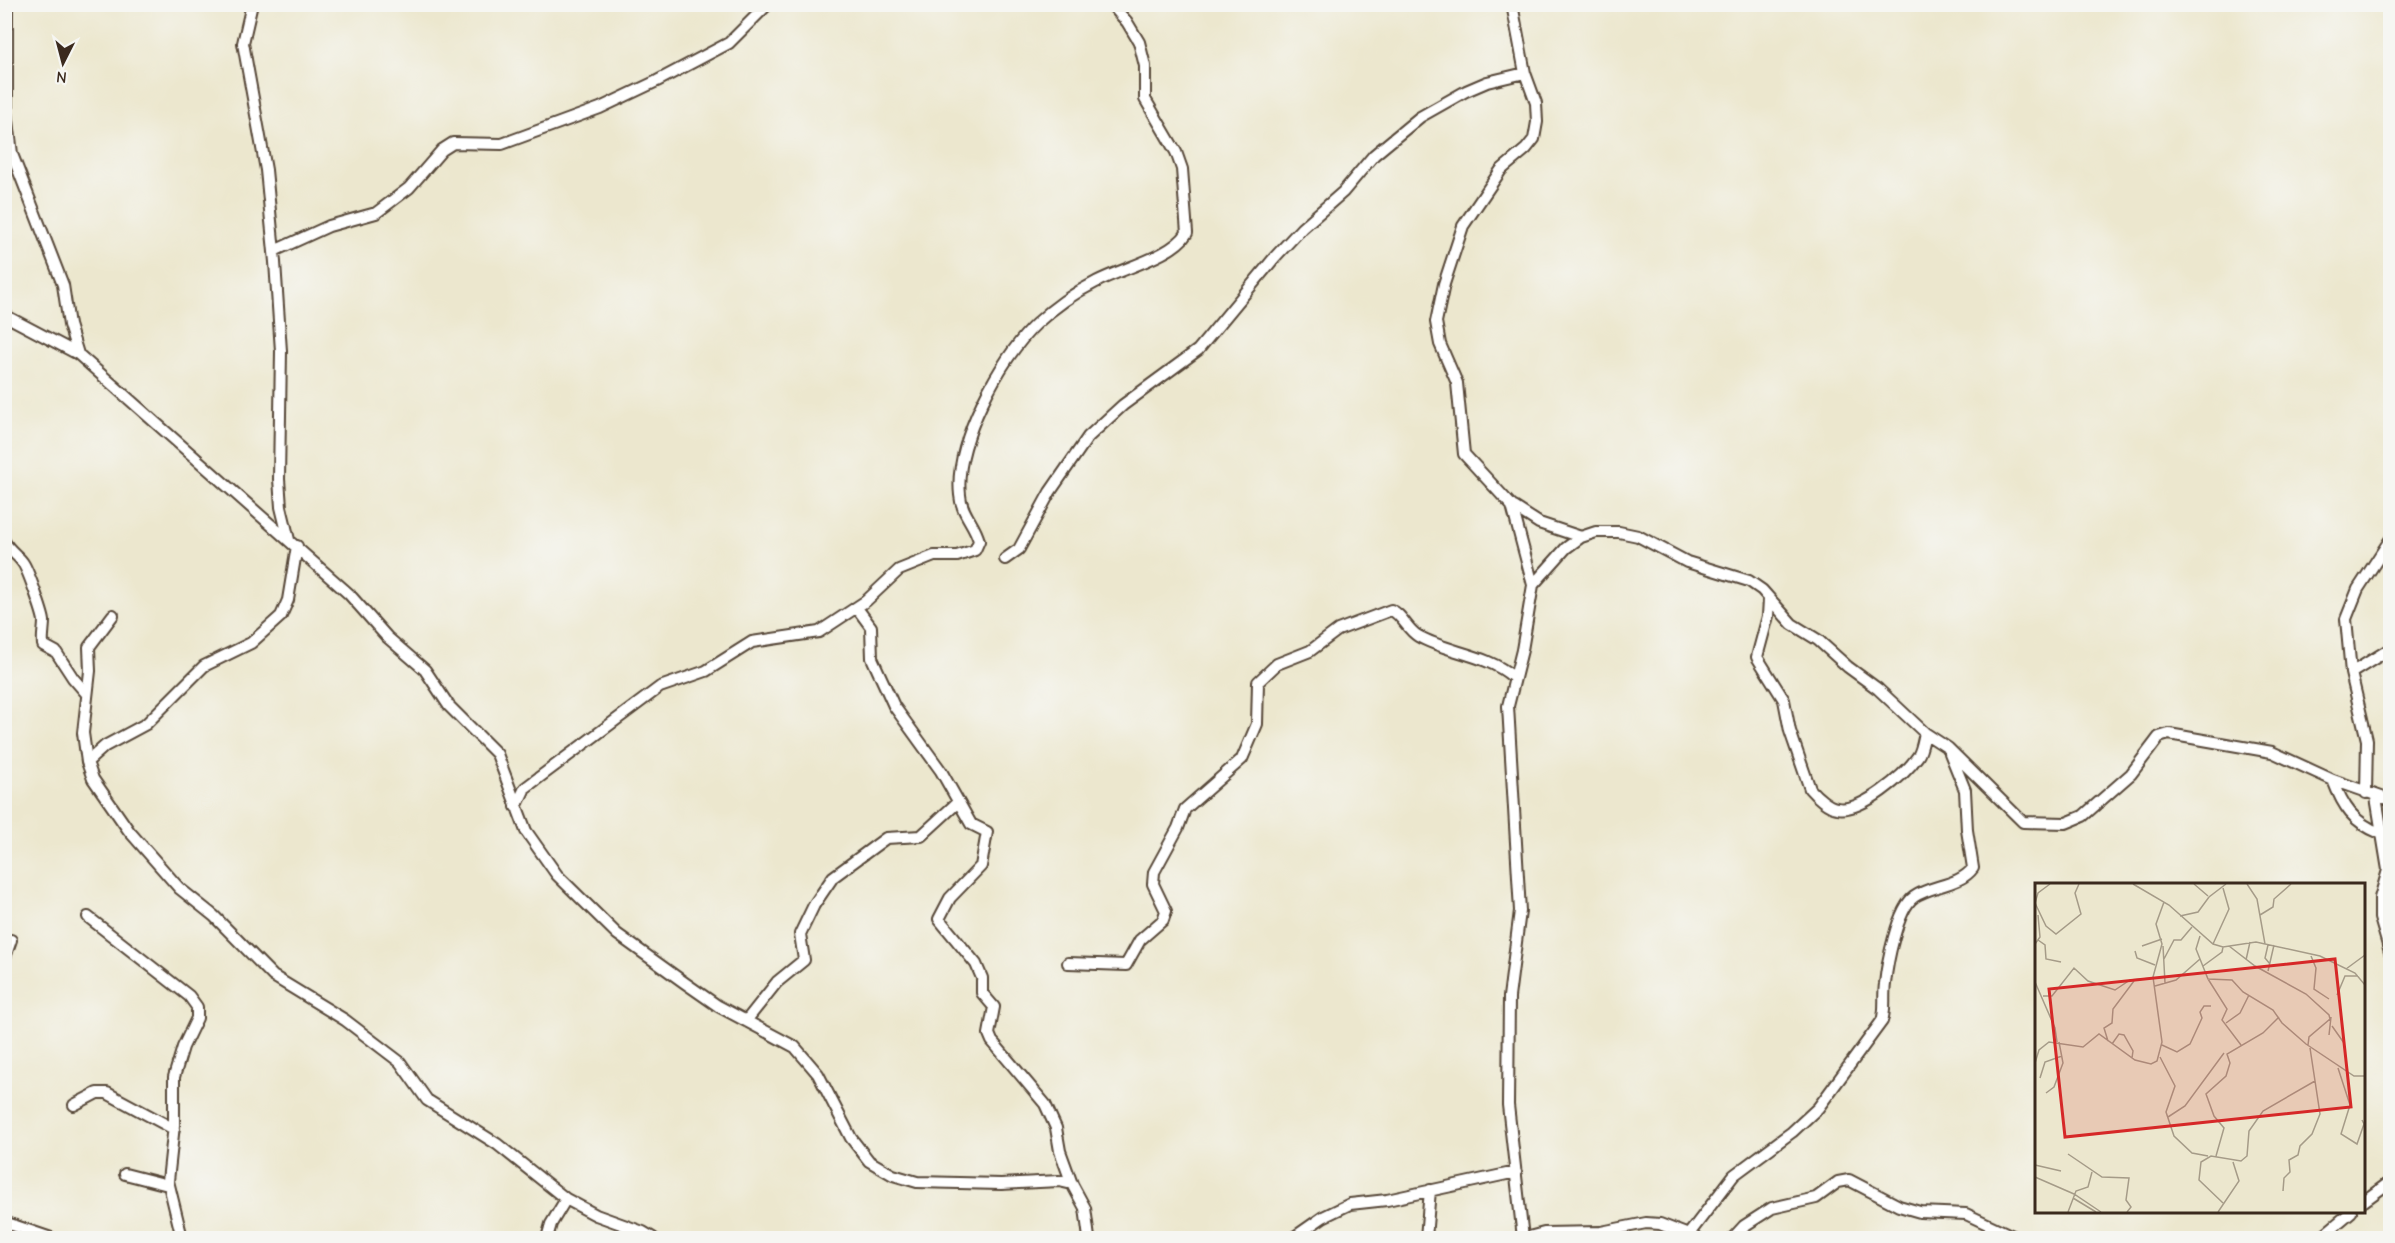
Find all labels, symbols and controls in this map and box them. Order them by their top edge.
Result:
north arrow [33,33,93,93]
text: N [55,67,68,86]
inset map [2035,883,2365,1213]

